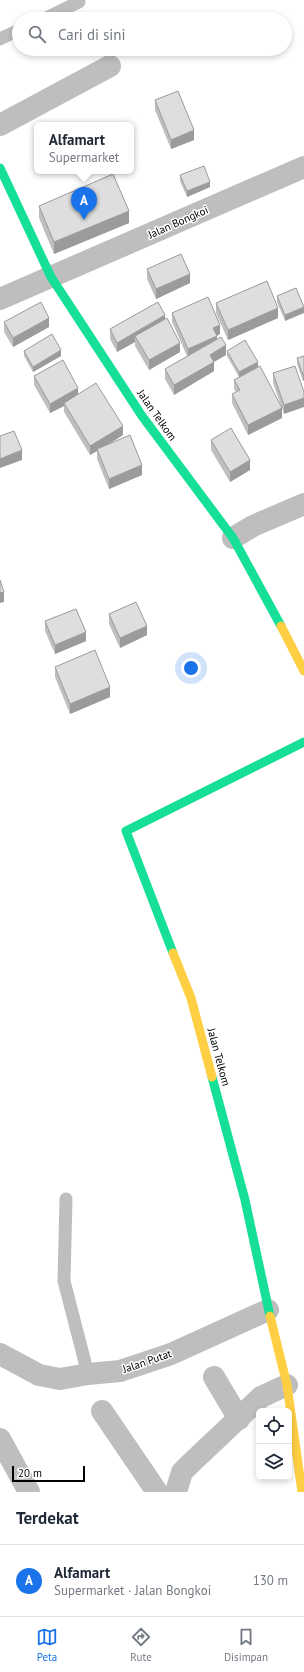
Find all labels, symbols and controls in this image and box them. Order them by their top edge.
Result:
search box [12,12,292,56]
icon: search [26,23,48,45]
text: Cari di sini [58,25,126,44]
popup [34,122,134,174]
text: Alfamart [49,130,105,149]
text: Supermarket [49,149,119,166]
pin: A [71,187,97,220]
street label: Jalan Bongkoi [145,202,210,242]
street label: Jalan Telkom [134,386,180,443]
your location [181,658,201,678]
street label: Jalan Telkom [204,1026,233,1088]
street label: Jalan Putat [120,1346,174,1376]
map controls [256,1408,292,1480]
button: locate [256,1408,292,1444]
button: layers [256,1444,292,1480]
scale bar [12,1464,85,1483]
text: 20 m [18,1466,42,1480]
text: Terdekat [16,1507,79,1529]
text: Alfamart [54,1563,110,1582]
text: A [25,1572,33,1589]
text: 130 m [253,1572,288,1589]
text: Supermarket · Jalan Bongkoi [54,1582,211,1599]
tab: Peta [36,1626,58,1664]
tab: Rute [130,1626,152,1664]
tab: Disimpan [224,1626,268,1664]

